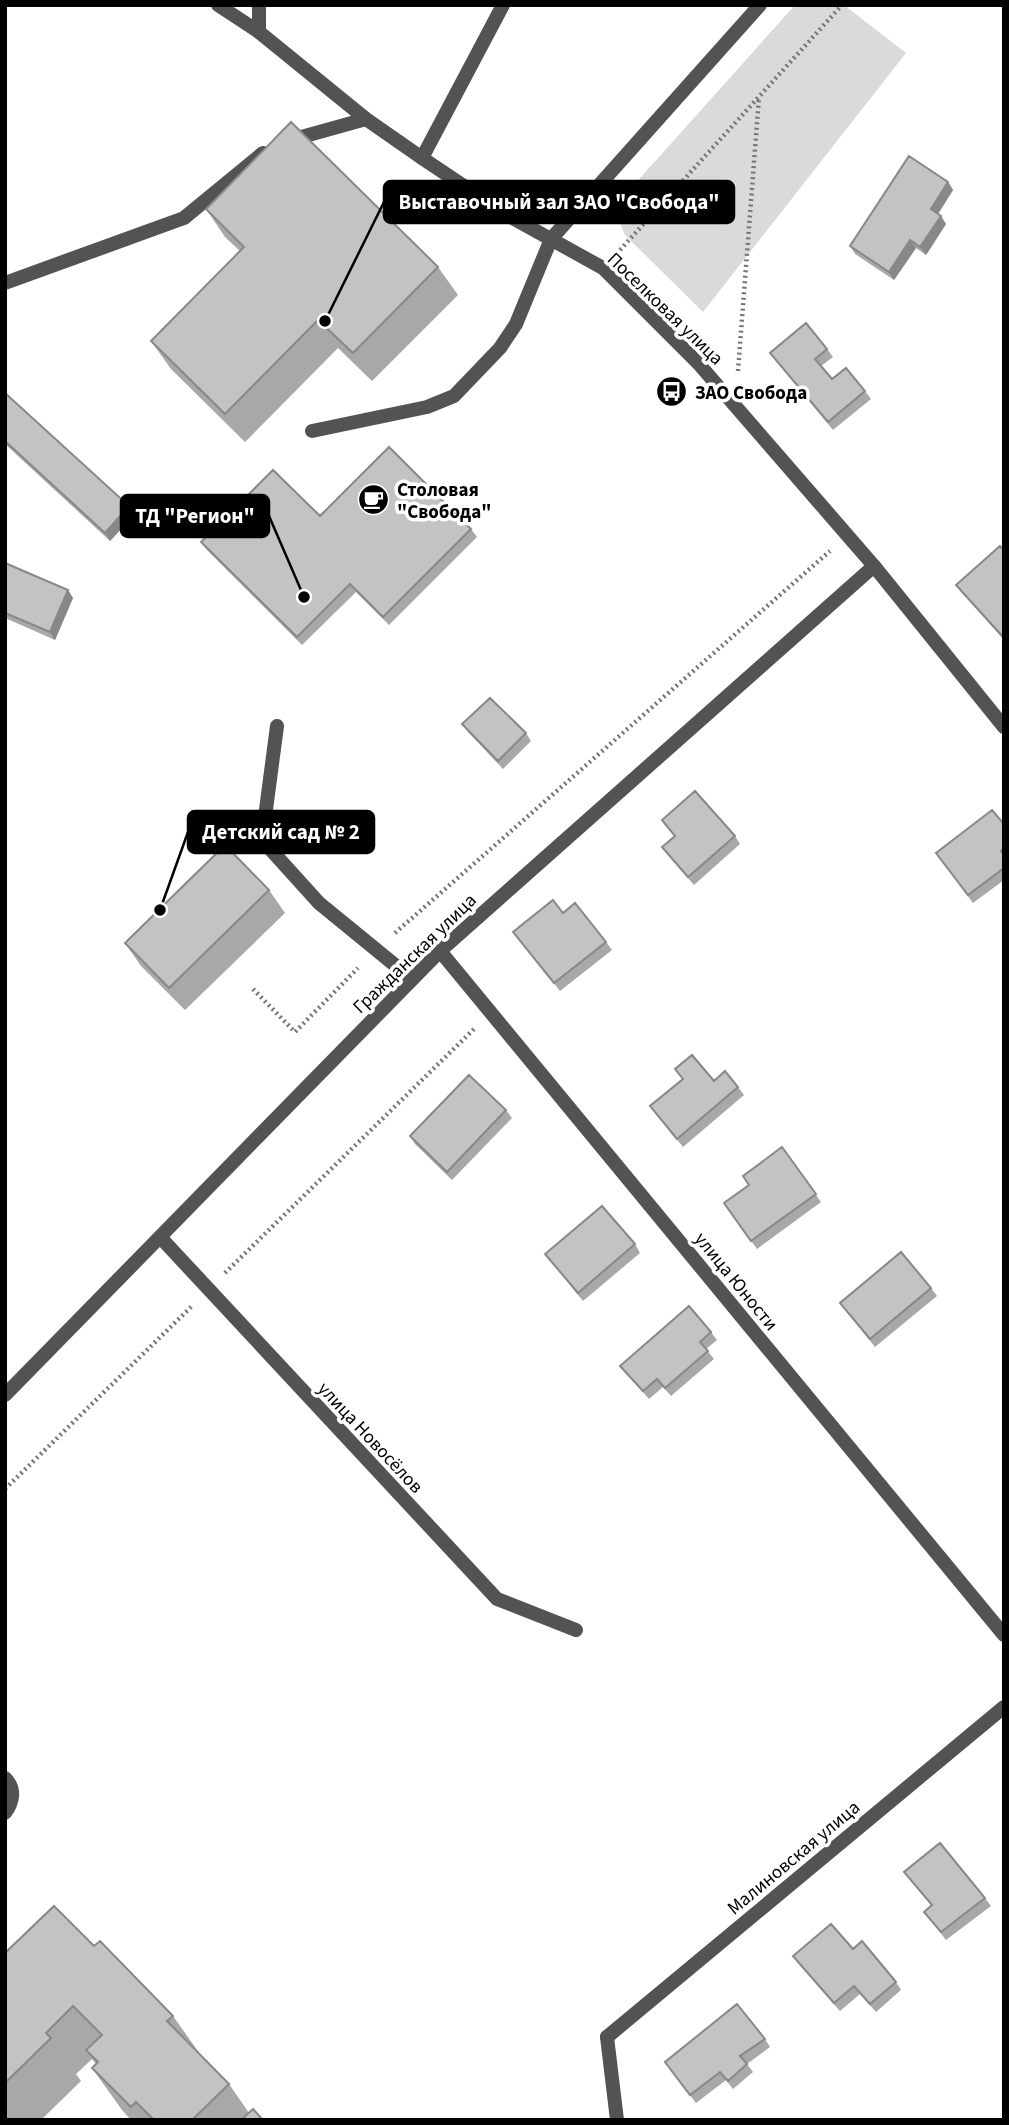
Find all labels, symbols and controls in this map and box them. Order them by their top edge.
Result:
callout: Выставочный зал ЗАО "Свобода" [384,181,734,223]
text: Выставочный зал ЗАО "Свобода" [398,187,720,217]
street label: Поселковая улица [601,246,729,372]
bus stop icon: ЗАО Свобода [655,375,689,409]
place label: ЗАО Свобода [695,380,807,407]
place label: Столовая "Свобода" [397,477,492,526]
cafe icon: Столовая "Свобода" [357,483,391,517]
callout: ТД "Регион" [121,495,269,537]
text: ТД "Регион" [135,501,255,531]
callout: Детский сад № 2 [188,811,374,853]
text: Детский сад № 2 [202,817,360,847]
street label: Гражданская улица [347,888,483,1020]
street label: улица Юности [688,1227,784,1337]
street label: улица Новосёлов [311,1376,429,1500]
street label: Малиновская улица [722,1795,866,1922]

